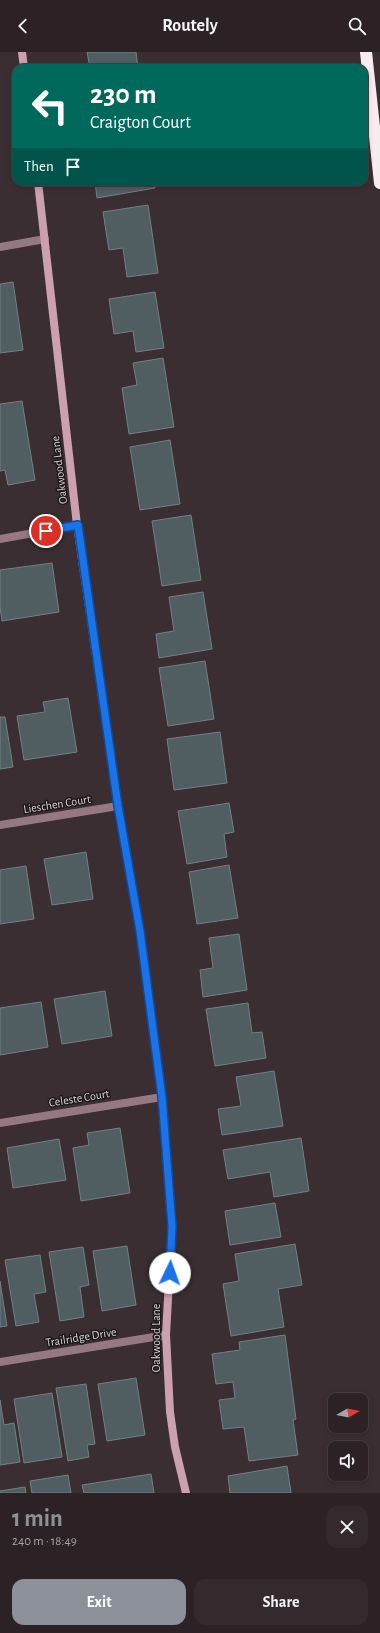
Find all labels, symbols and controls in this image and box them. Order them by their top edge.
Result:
icon: back [12,15,34,37]
icon: search [346,15,368,37]
text: Routely [162,17,218,35]
icon: left [24,80,76,132]
text: 230 m [90,81,157,109]
text: Craigton Court [90,114,191,132]
icon: arrive [62,156,84,178]
text: Then [24,159,54,174]
street label: Oakwood Lane [49,435,69,505]
pin [29,514,63,548]
icon: arrive [35,520,57,542]
street label: Lieschen Court [22,793,92,815]
street label: Celeste Court [48,1087,110,1109]
position arrow [149,1252,191,1294]
street label: Oakwood Lane [150,1304,162,1372]
street label: Trailridge Drive [45,1325,117,1349]
north arrow [328,1393,368,1433]
map controls [328,1393,368,1481]
button: sound [328,1441,368,1481]
button: close [326,1506,368,1548]
text: 1 min [12,1507,63,1531]
text: 240 m · 18:49 [12,1535,77,1548]
button: Exit [12,1579,186,1625]
button: Share [194,1579,368,1625]

